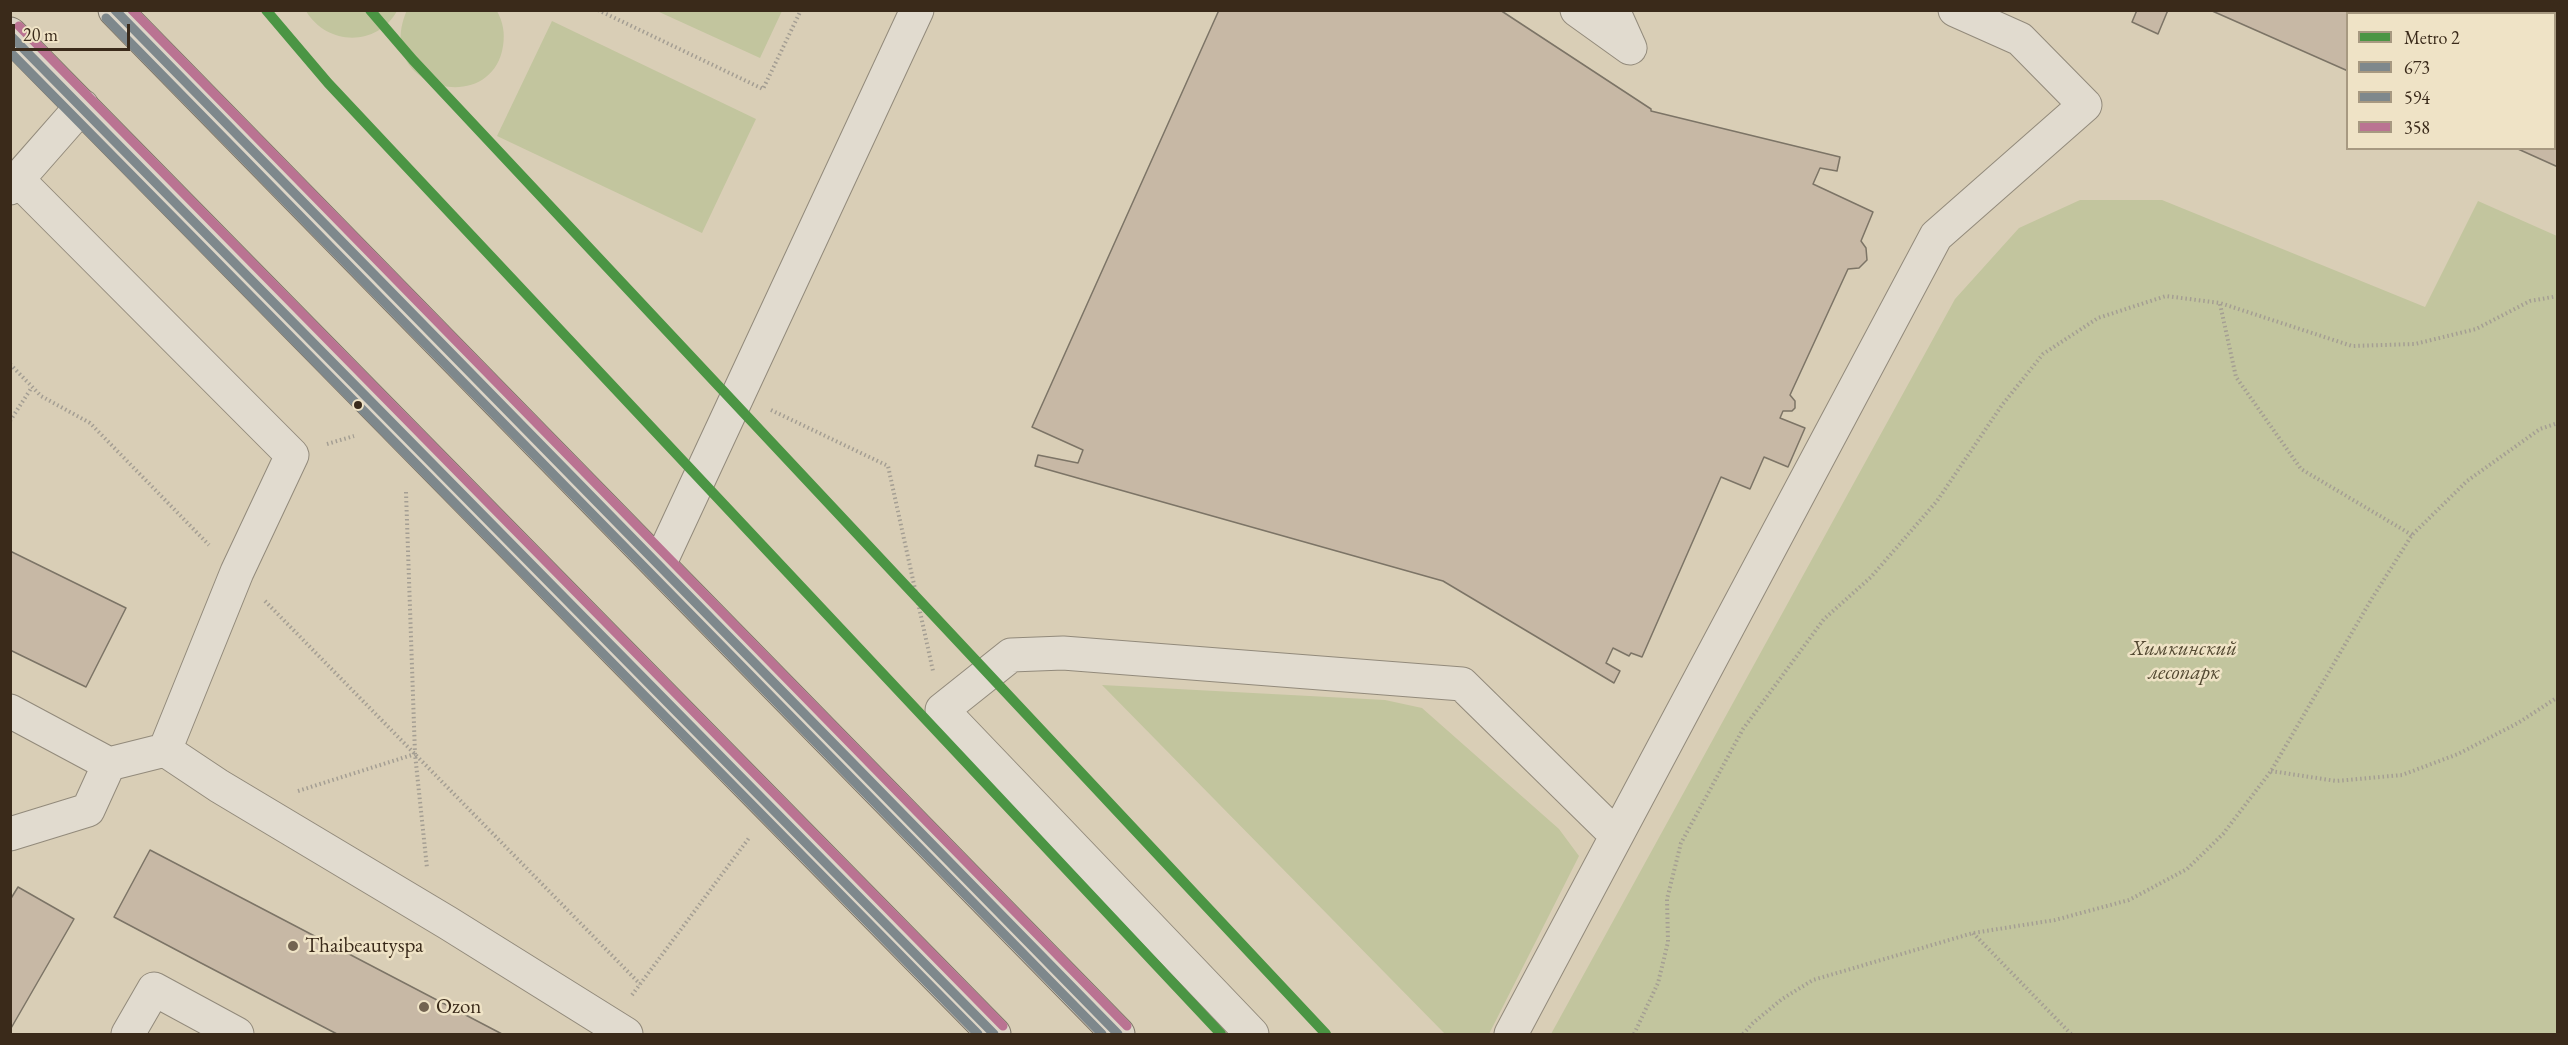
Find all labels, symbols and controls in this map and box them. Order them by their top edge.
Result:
scale bar [15,12,134,50]
legend [2346,12,2556,150]
text: 20 m [23,23,58,46]
text: Metro 2 [2404,26,2460,49]
text: 673 [2404,56,2430,79]
text: 594 [2404,86,2430,109]
text: 358 [2404,116,2430,139]
unlabelled marker [352,399,364,411]
park label: Химкинский лесопарк [2131,636,2237,686]
place label: Thaibeautyspa [305,933,423,959]
marker: Thaibeautyspa [286,939,300,953]
place label: Ozon [436,994,481,1020]
marker: Ozon [417,1000,431,1014]

